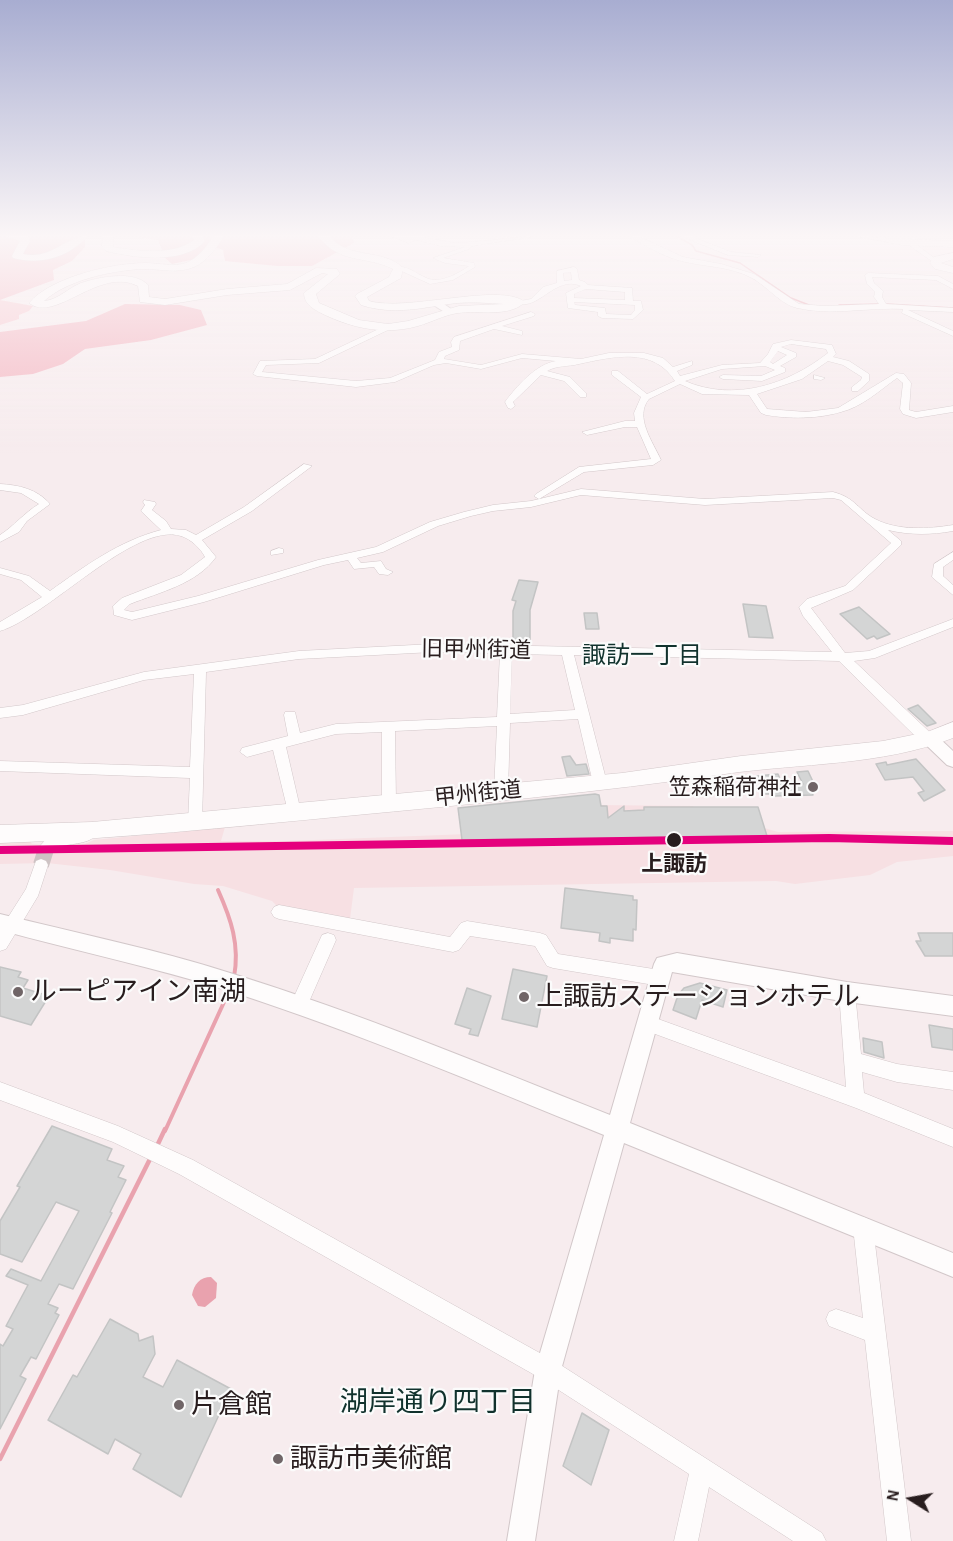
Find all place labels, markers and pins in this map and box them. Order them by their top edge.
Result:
place label: 笠森稲荷神社 [669,774,801,800]
marker: 笠森稲荷神社 [806,780,820,794]
marker: 上諏訪 [665,831,683,849]
place label: 上諏訪 [641,851,707,877]
place label: ルーピアイン南湖 [30,976,246,1008]
place label: 上諏訪ステーションホテル [536,981,860,1013]
marker: ルーピアイン南湖 [11,985,25,999]
marker: 上諏訪ステーションホテル [517,990,531,1004]
place label: 片倉館 [191,1389,272,1421]
marker: 片倉館 [172,1398,186,1412]
place label: 諏訪市美術館 [290,1443,452,1475]
marker: 諏訪市美術館 [271,1452,285,1466]

